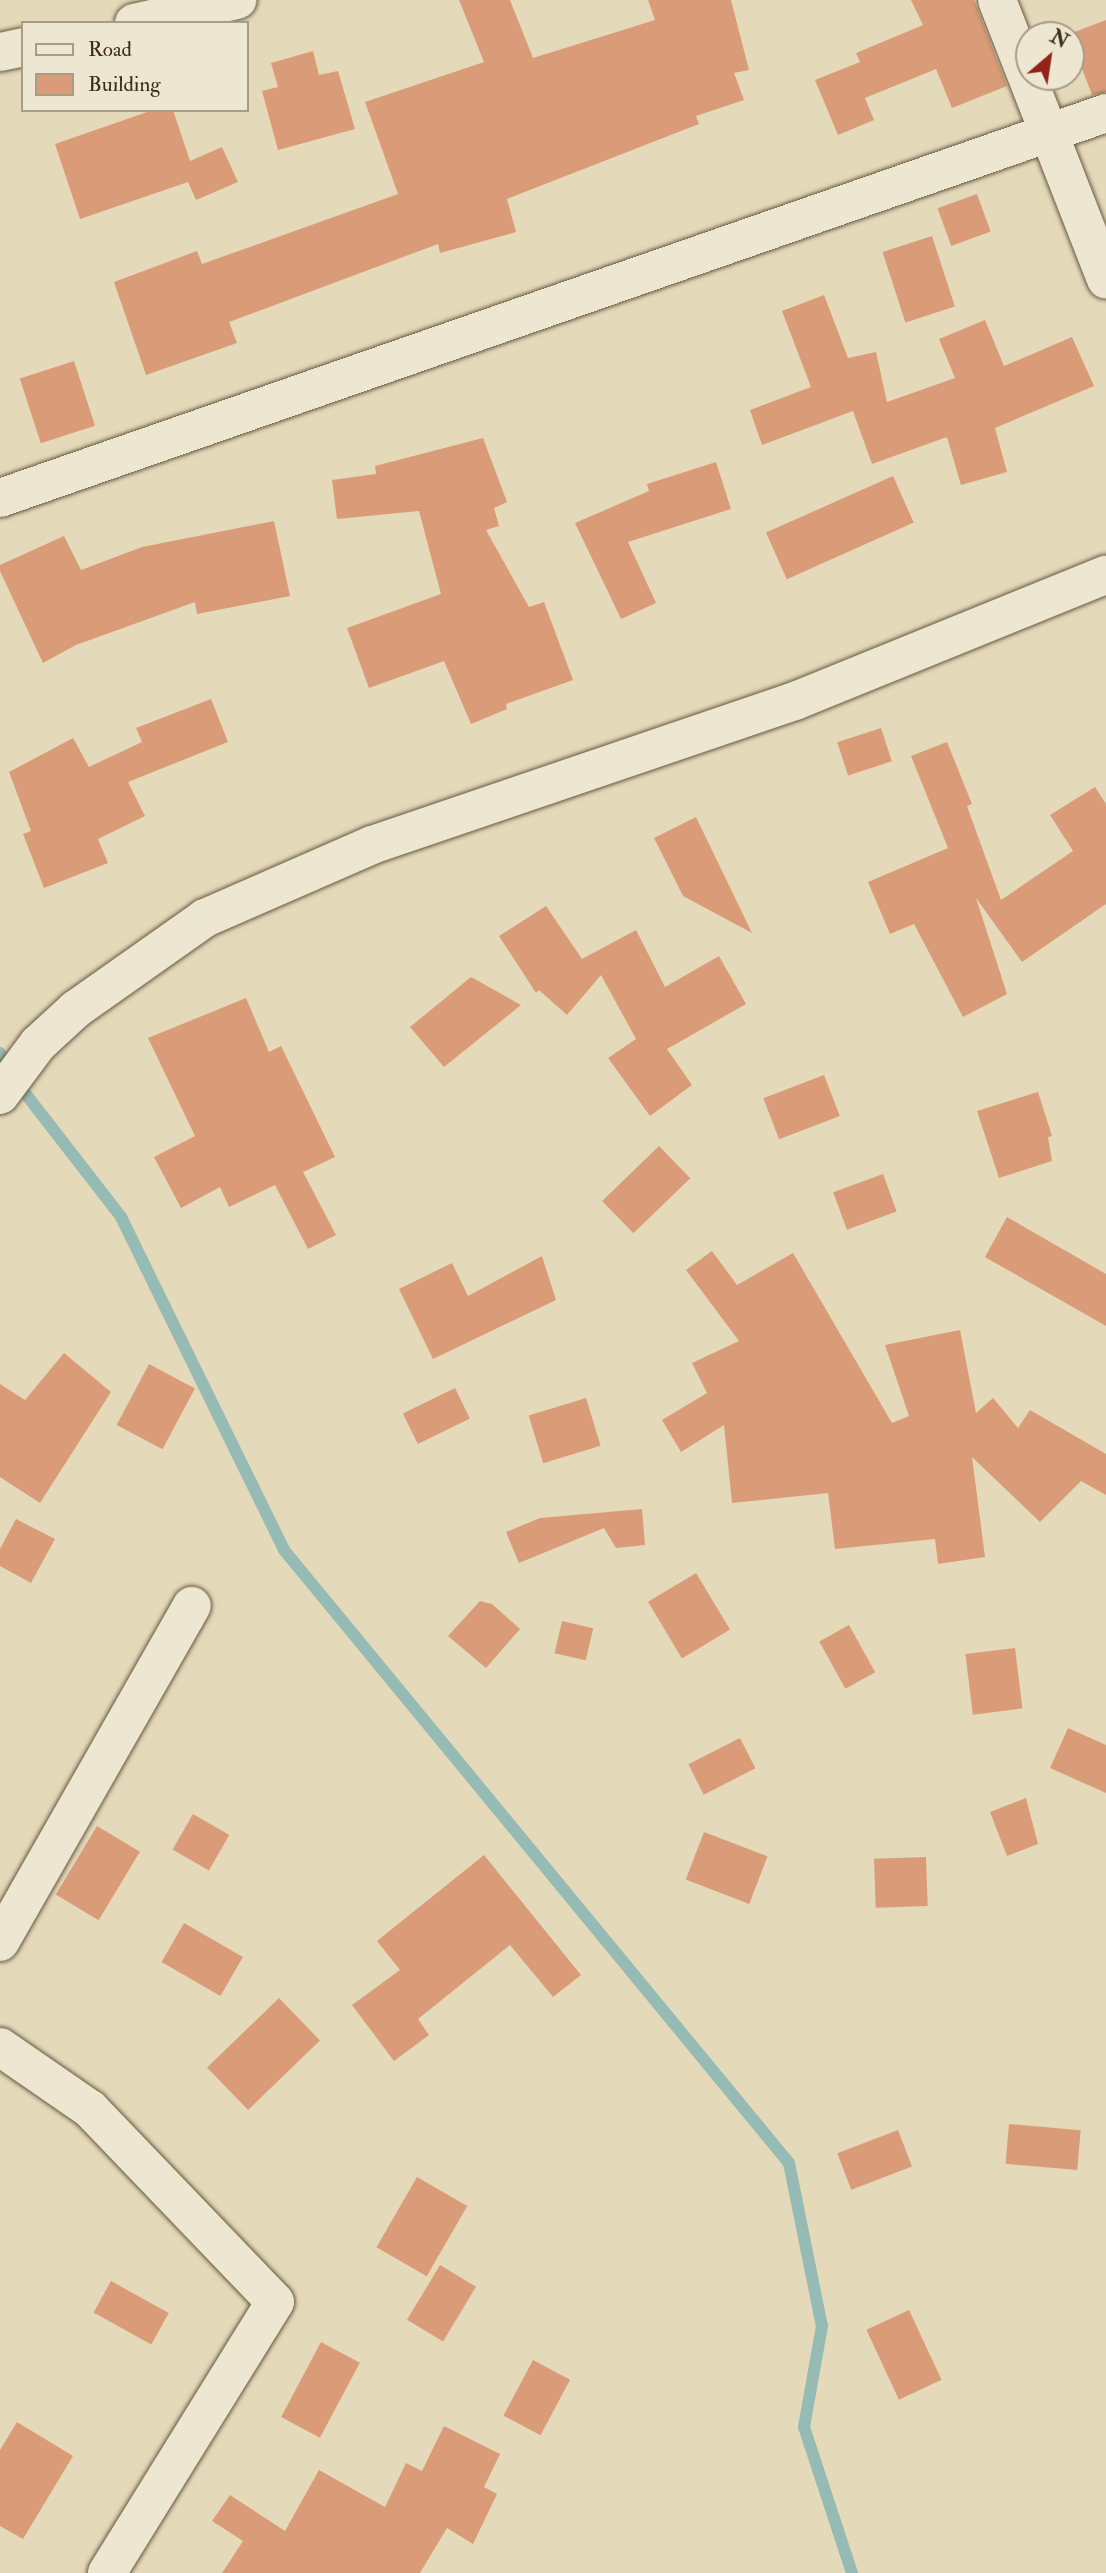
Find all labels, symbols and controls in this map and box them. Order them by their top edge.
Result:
legend [21,21,248,112]
north arrow [1015,21,1085,91]
text: N [1046,25,1072,54]
text: Road [88,36,132,63]
text: Building [88,71,161,98]

